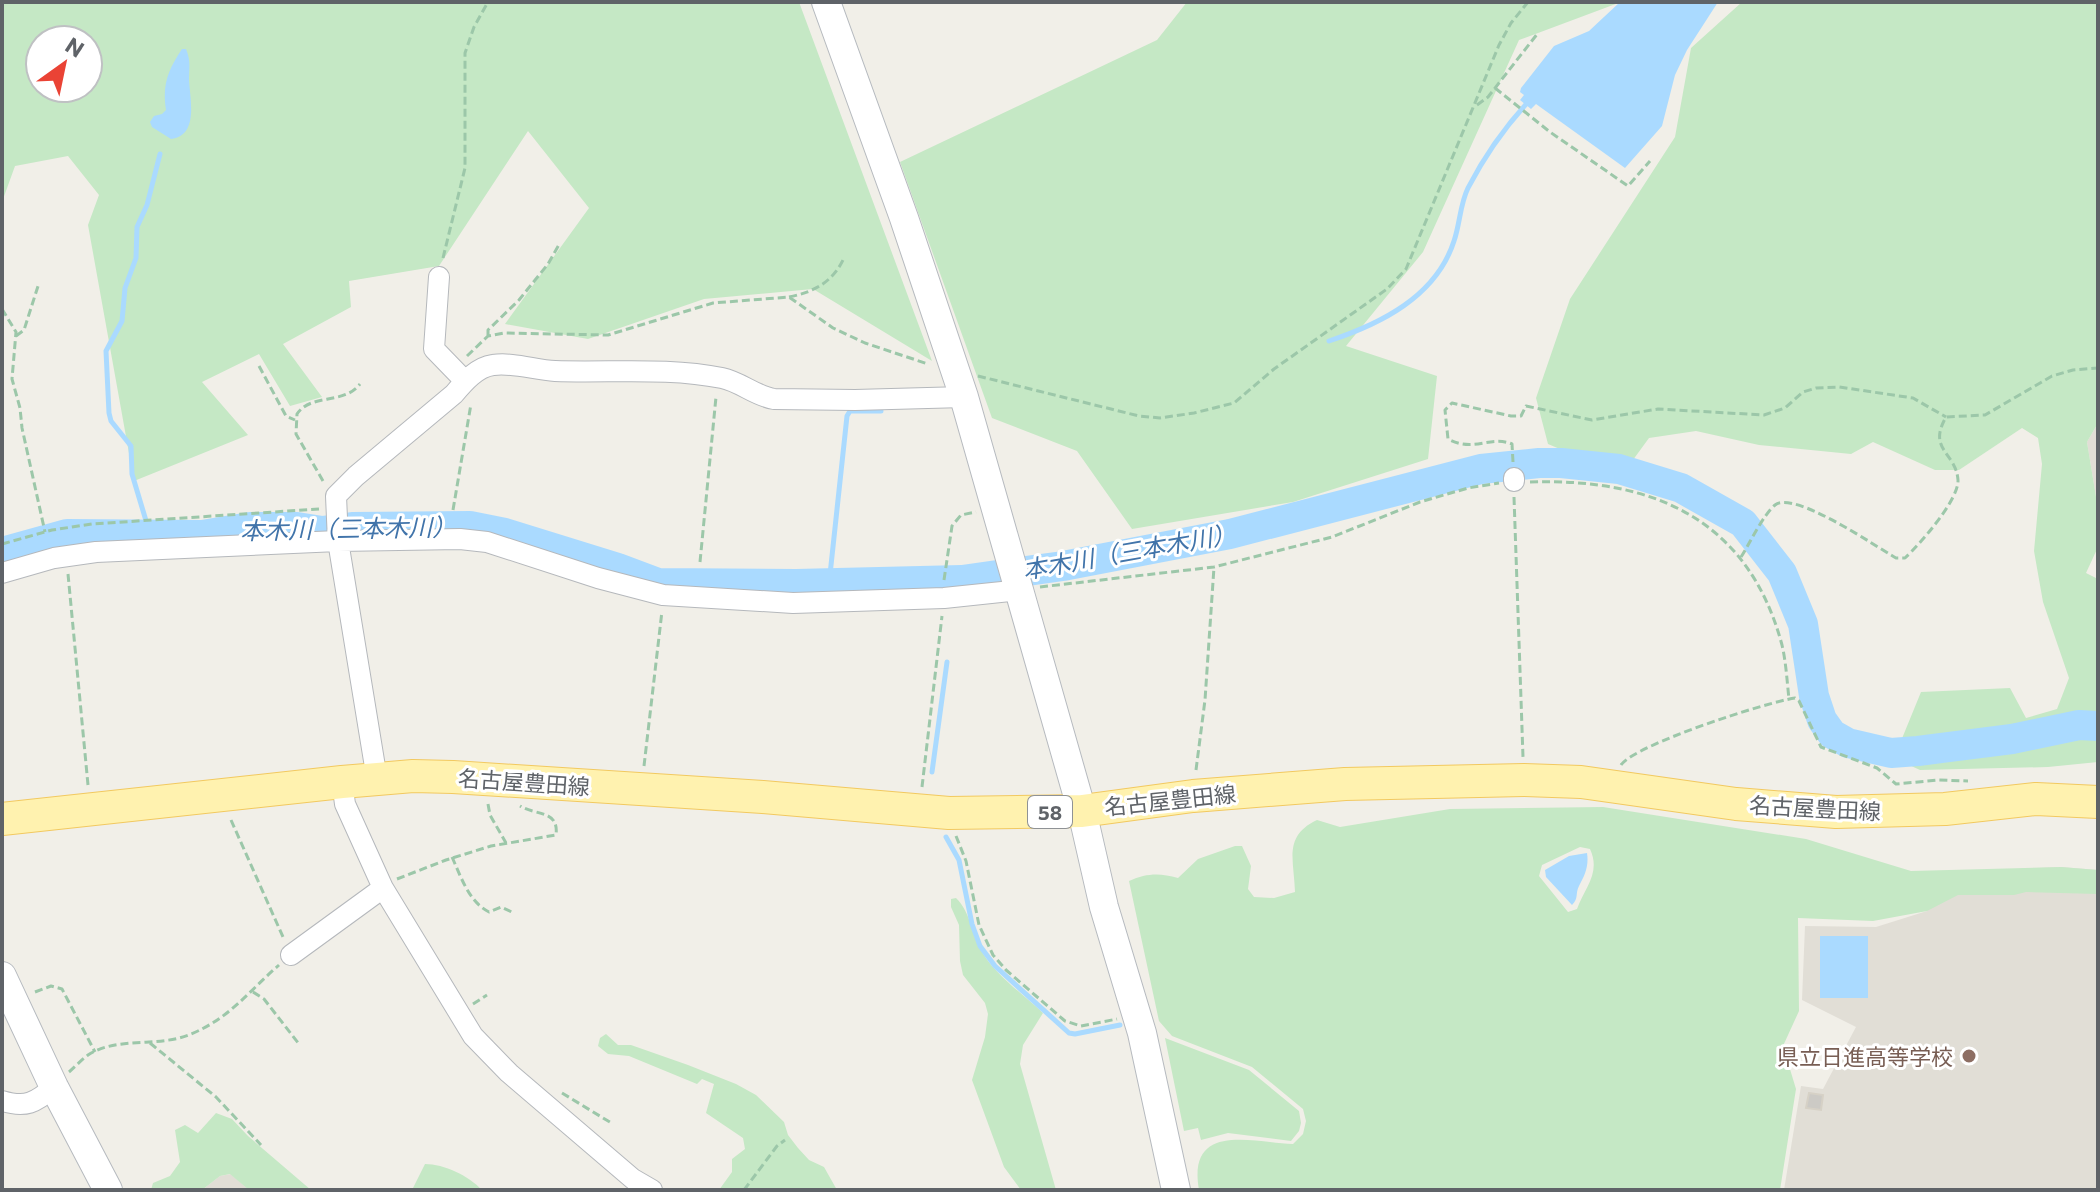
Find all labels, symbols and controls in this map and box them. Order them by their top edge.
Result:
north arrow [24,24,104,104]
text: N [61,31,89,63]
water label: 本木川（三本木川） [240,512,456,544]
water label: 本木川（三本木川） [1020,518,1238,584]
street label: 名古屋豊田線 [457,764,591,800]
street label: 名古屋豊田線 [1103,780,1237,820]
street label: 名古屋豊田線 [1748,791,1882,825]
road number: 58 [1028,796,1072,828]
place label: 県立日進高等学校 [1777,1043,1953,1070]
marker: 県立日進高等学校 [1960,1047,1978,1065]

